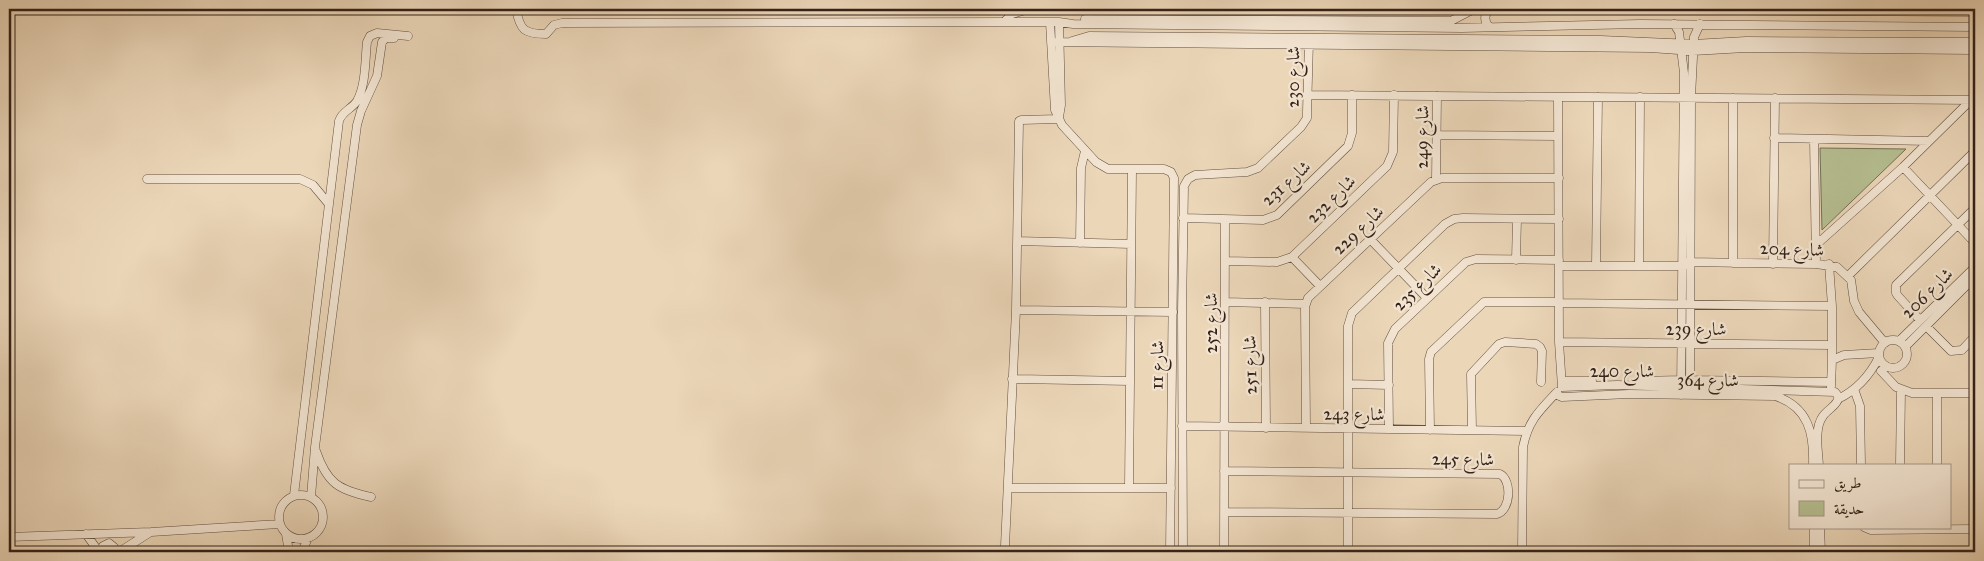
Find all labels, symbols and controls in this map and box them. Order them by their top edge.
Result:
street label: شارع 230 [1281,46,1309,108]
street label: شارع 249 [1410,105,1438,169]
street label: شارع 231 [1257,156,1318,213]
street label: شارع 232 [1302,170,1363,231]
street label: شارع 229 [1328,201,1391,262]
street label: شارع 204 [1759,237,1825,265]
street label: شارع 235 [1388,258,1449,318]
street label: شارع 206 [1896,263,1960,326]
street label: شارع 252 [1200,292,1226,354]
street label: شارع 239 [1666,318,1726,344]
street label: شارع 251 [1238,335,1266,395]
street label: شارع 11 [1146,340,1172,390]
street label: شارع 240 [1590,360,1654,386]
street label: شارع 364 [1677,368,1739,396]
street label: شارع 243 [1323,402,1385,430]
street label: شارع 245 [1432,447,1494,475]
legend [1789,464,1952,528]
text: طريق [1834,474,1861,493]
text: حديقة [1834,500,1864,518]

